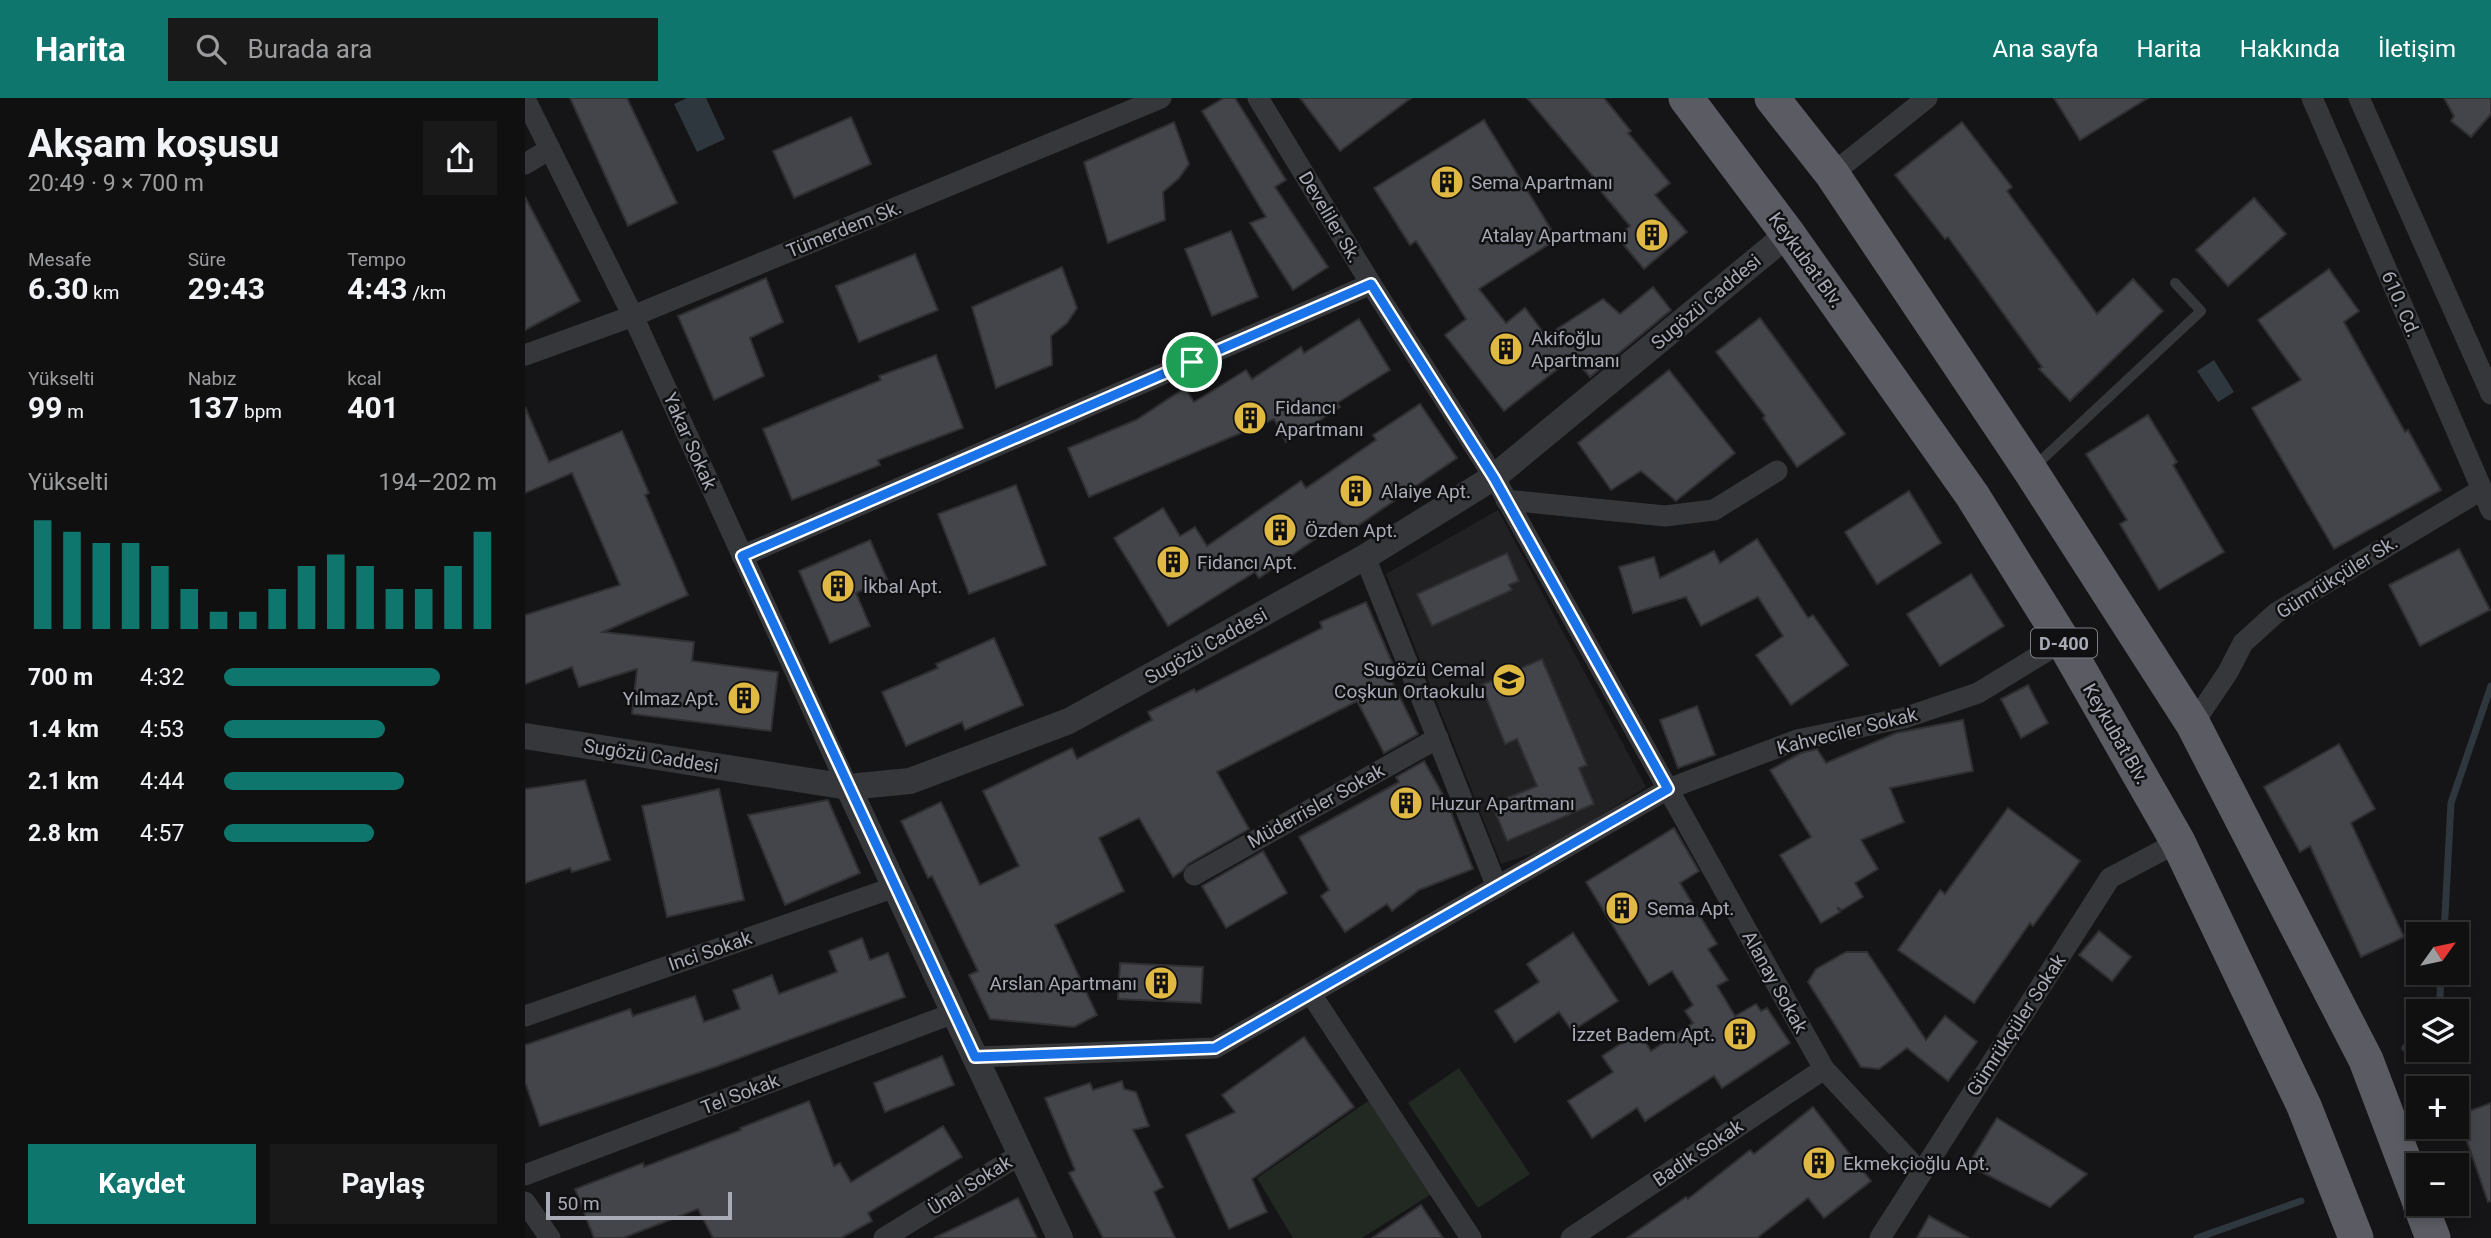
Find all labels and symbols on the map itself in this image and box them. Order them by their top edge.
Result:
building icon: Sema Apartmanı [1428,163,1466,201]
street label: Develiler Sk. [1294,167,1366,267]
place label: Sema Apartmanı [1471,171,1613,194]
street label: Tümerdem Sk. [783,195,905,263]
street label: Keykubat Blv. [1764,208,1848,312]
building icon: Atalay Apartmanı [1633,216,1671,254]
place label: Atalay Apartmanı [1481,224,1627,247]
street label: Sugözü Caddesi [1646,249,1766,355]
street label: 610. Cd. [2377,267,2425,341]
place label: Akifoğlu Apartmanı [1531,327,1620,372]
building icon: Akifoğlu Apartmanı [1487,330,1525,368]
pin [1162,332,1222,392]
street label: Yakar Sokak [658,389,722,493]
place label: Fidancı Apartmanı [1275,396,1364,441]
building icon: Fidancı Apartmanı [1231,399,1269,437]
building icon: Alaiye Apt. [1337,472,1375,510]
place label: Alaiye Apt. [1381,480,1471,503]
building icon: Özden Apt. [1261,511,1299,549]
place label: Özden Apt. [1305,519,1398,542]
street label: Gümrükçüler Sk. [2272,531,2402,623]
building icon: Fidancı Apt. [1154,543,1192,581]
place label: Fidancı Apt. [1197,551,1297,574]
building icon: İkbal Apt. [819,567,857,605]
place label: İkbal Apt. [863,575,942,598]
street label: Sugözü Caddesi [1141,603,1271,689]
road number: D-400 [2031,628,2097,658]
place label: Sugözü Cemal Coşkun Ortaokulu [1334,658,1485,703]
school or university icon: Sugözü Cemal Coşkun Ortaokulu [1490,661,1528,699]
building icon: Yılmaz Apt. [725,679,763,717]
street label: Keykubat Blv. [2078,680,2154,788]
place label: Yılmaz Apt. [623,687,719,710]
street label: Kahveciler Sokak [1774,702,1920,760]
street label: Sugözü Caddesi [582,734,720,778]
street label: Müderrisler Sokak [1244,759,1389,853]
building icon: Huzur Apartmanı [1387,784,1425,822]
place label: Huzur Apartmanı [1431,792,1575,815]
building icon: Sema Apt. [1603,889,1641,927]
place label: Sema Apt. [1647,897,1734,920]
north arrow [2406,922,2469,985]
street label: Inci Sokak [665,926,755,976]
street label: Alanay Sokak [1737,927,1813,1038]
street label: Gümrükçüler Sokak [1962,949,2071,1100]
building icon: Arslan Apartmanı [1142,964,1180,1002]
place label: Arslan Apartmanı [989,972,1137,995]
building icon: İzzet Badem Apt. [1721,1015,1759,1053]
place label: İzzet Badem Apt. [1571,1023,1715,1046]
street label: Tel Sokak [698,1069,783,1119]
street label: Badik Sokak [1649,1114,1748,1191]
building icon: Ekmekçioğlu Apt. [1800,1144,1838,1182]
street label: Ünal Sokak [924,1150,1016,1220]
place label: Ekmekçioğlu Apt. [1843,1152,1990,1175]
scale bar [546,1189,731,1221]

